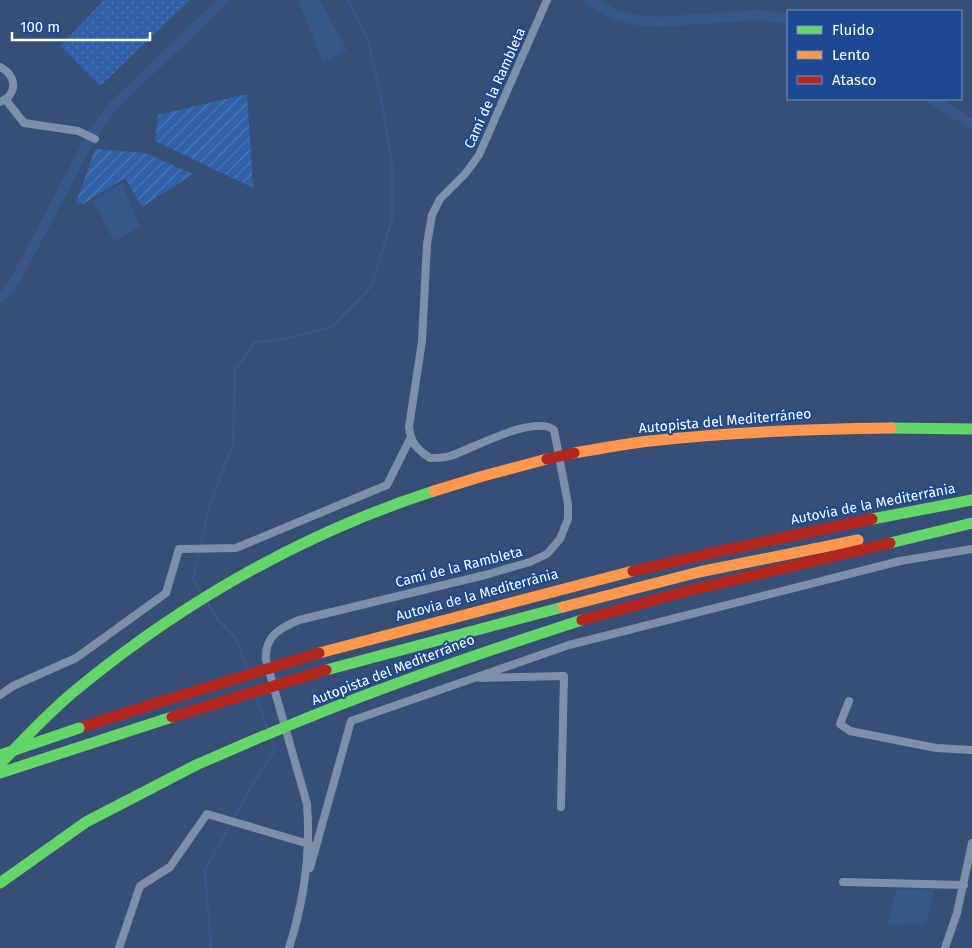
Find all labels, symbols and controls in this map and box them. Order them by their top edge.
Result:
scale bar [12,10,150,42]
legend [787,10,962,100]
text: 100 m [20,18,60,36]
text: Fluido [832,21,874,39]
street label: Camí de la Rambleta [461,25,529,151]
text: Lento [832,46,870,64]
text: Atasco [832,71,877,89]
street label: Autopista del Mediterráneo [638,405,812,437]
street label: Autovia de la Mediterrània [789,480,957,528]
street label: Camí de la Rambleta [394,543,524,591]
street label: Autovia de la Mediterrània [394,565,560,625]
street label: Autopista del Mediterráneo [309,631,477,709]

